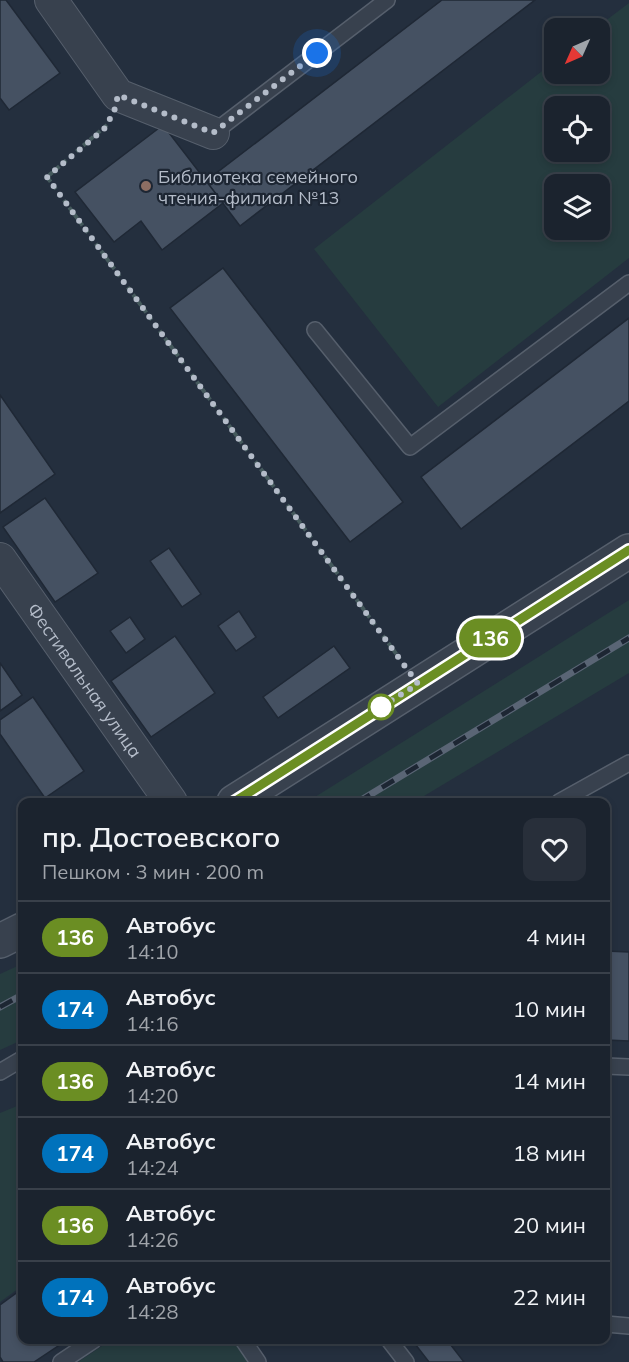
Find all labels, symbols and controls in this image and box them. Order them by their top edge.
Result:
north arrow [544,18,610,84]
map controls [544,18,610,240]
your location [302,38,332,68]
button: locate [544,96,610,162]
place label: Библиотека семейного чтения-филиал №13 [158,165,358,209]
button: layers [544,174,610,240]
marker: Библиотека семейного чтения-филиал №13 [139,179,153,193]
street label: Фестивальная улица [23,598,148,762]
line badge: 136 [456,618,524,658]
text: 136 [471,625,509,651]
unlabelled marker [368,694,394,720]
button: heart [523,818,586,881]
text: пр. Достоевского [42,819,280,854]
text: Пешком · 3 мин · 200 m [42,859,264,884]
text: Автобус [126,911,216,939]
text: 4 мин [526,923,586,951]
text: 136 [56,924,94,950]
text: 14:10 [126,939,179,964]
text: Автобус [126,983,216,1011]
text: 10 мин [513,995,586,1023]
text: 174 [56,996,94,1022]
text: 14:16 [126,1011,179,1036]
text: Автобус [126,1055,216,1083]
text: 14 мин [513,1067,586,1095]
text: 136 [56,1068,94,1094]
text: 14:20 [126,1083,179,1108]
text: Автобус [126,1127,216,1155]
text: 18 мин [513,1139,586,1167]
text: 174 [56,1140,94,1166]
text: 14:24 [126,1155,179,1180]
text: Автобус [126,1199,216,1227]
text: 20 мин [513,1211,586,1239]
text: 136 [56,1212,94,1238]
text: 14:26 [126,1227,179,1252]
text: Автобус [126,1271,216,1299]
text: 22 мин [513,1283,586,1311]
text: 174 [56,1284,94,1310]
text: 14:28 [126,1299,179,1324]

